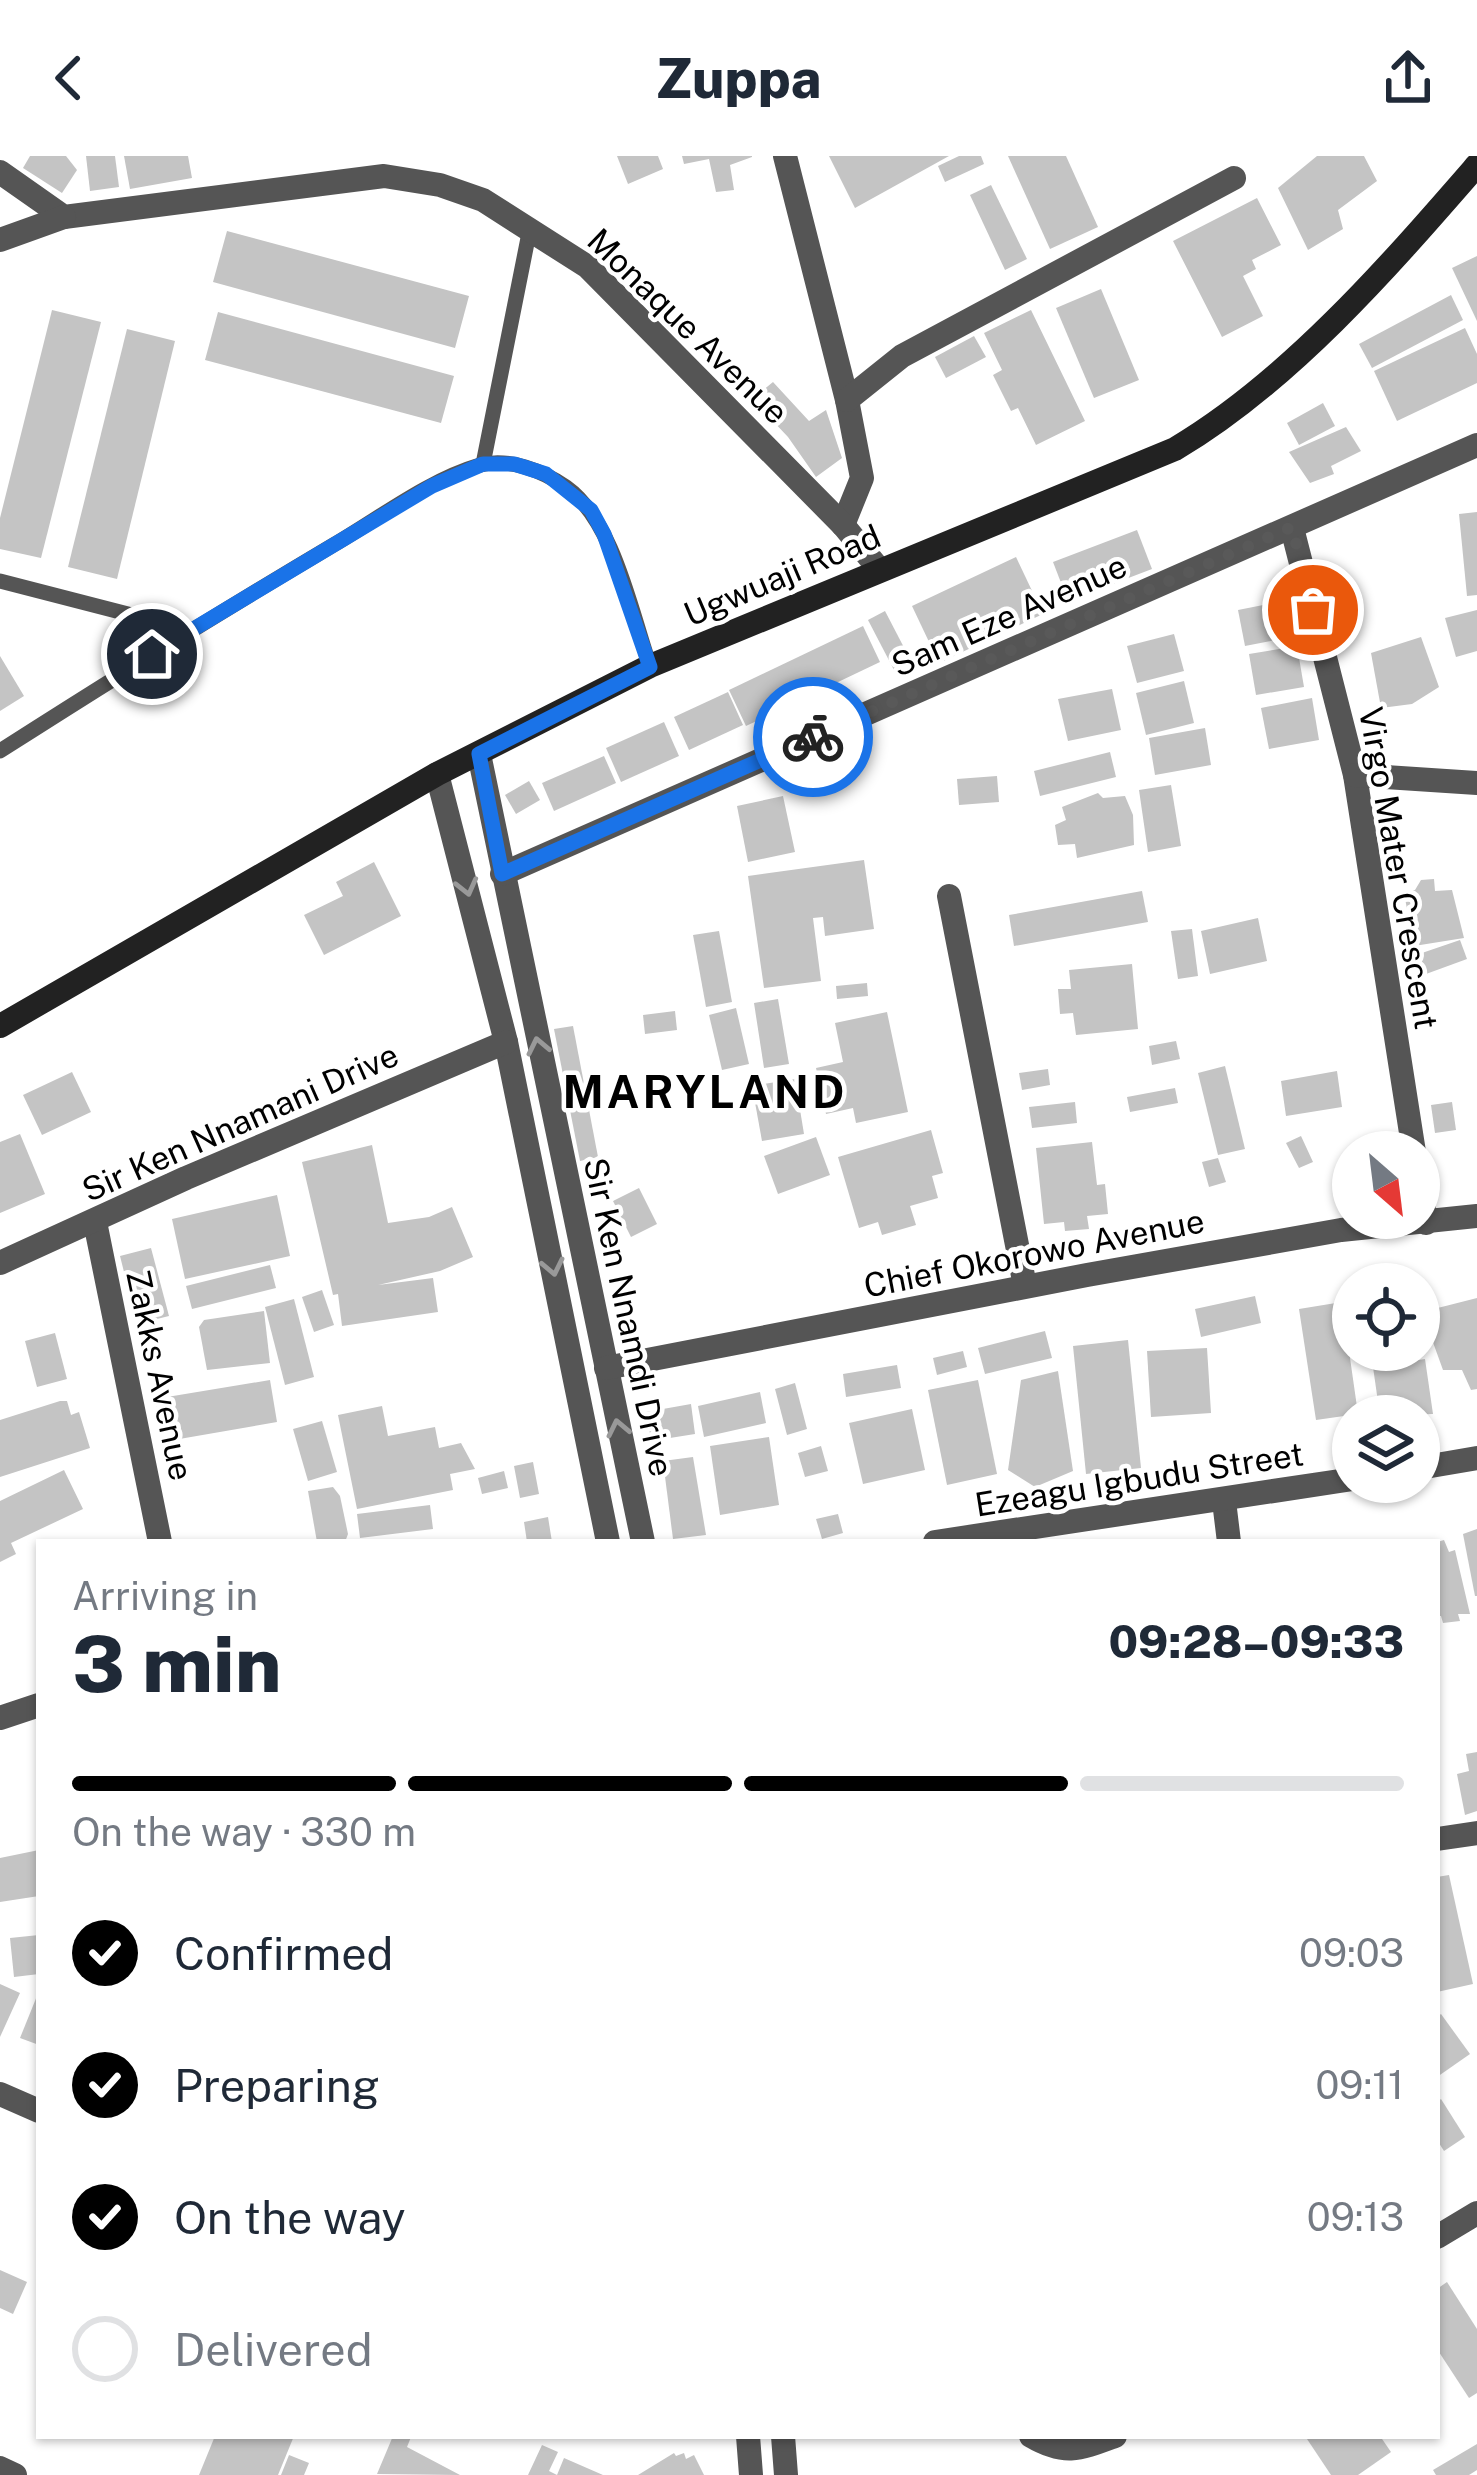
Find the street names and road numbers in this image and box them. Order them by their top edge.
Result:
street label: Monaque Avenue [580,221,796,431]
street label: Ugwuaji Road [678,517,886,633]
street label: Sam Eze Avenue [886,546,1132,684]
street label: Virgo Mater Crescent [1352,704,1446,1032]
street label: Sir Ken Nnamani Drive [76,1035,404,1209]
street label: Sir Ken Nnamdi Drive [577,1154,681,1480]
street label: Chief Okorowo Avenue [861,1201,1207,1305]
street label: Zakks Avenue [119,1266,201,1484]
street label: Ezeagu Igbudu Street [972,1434,1306,1524]

